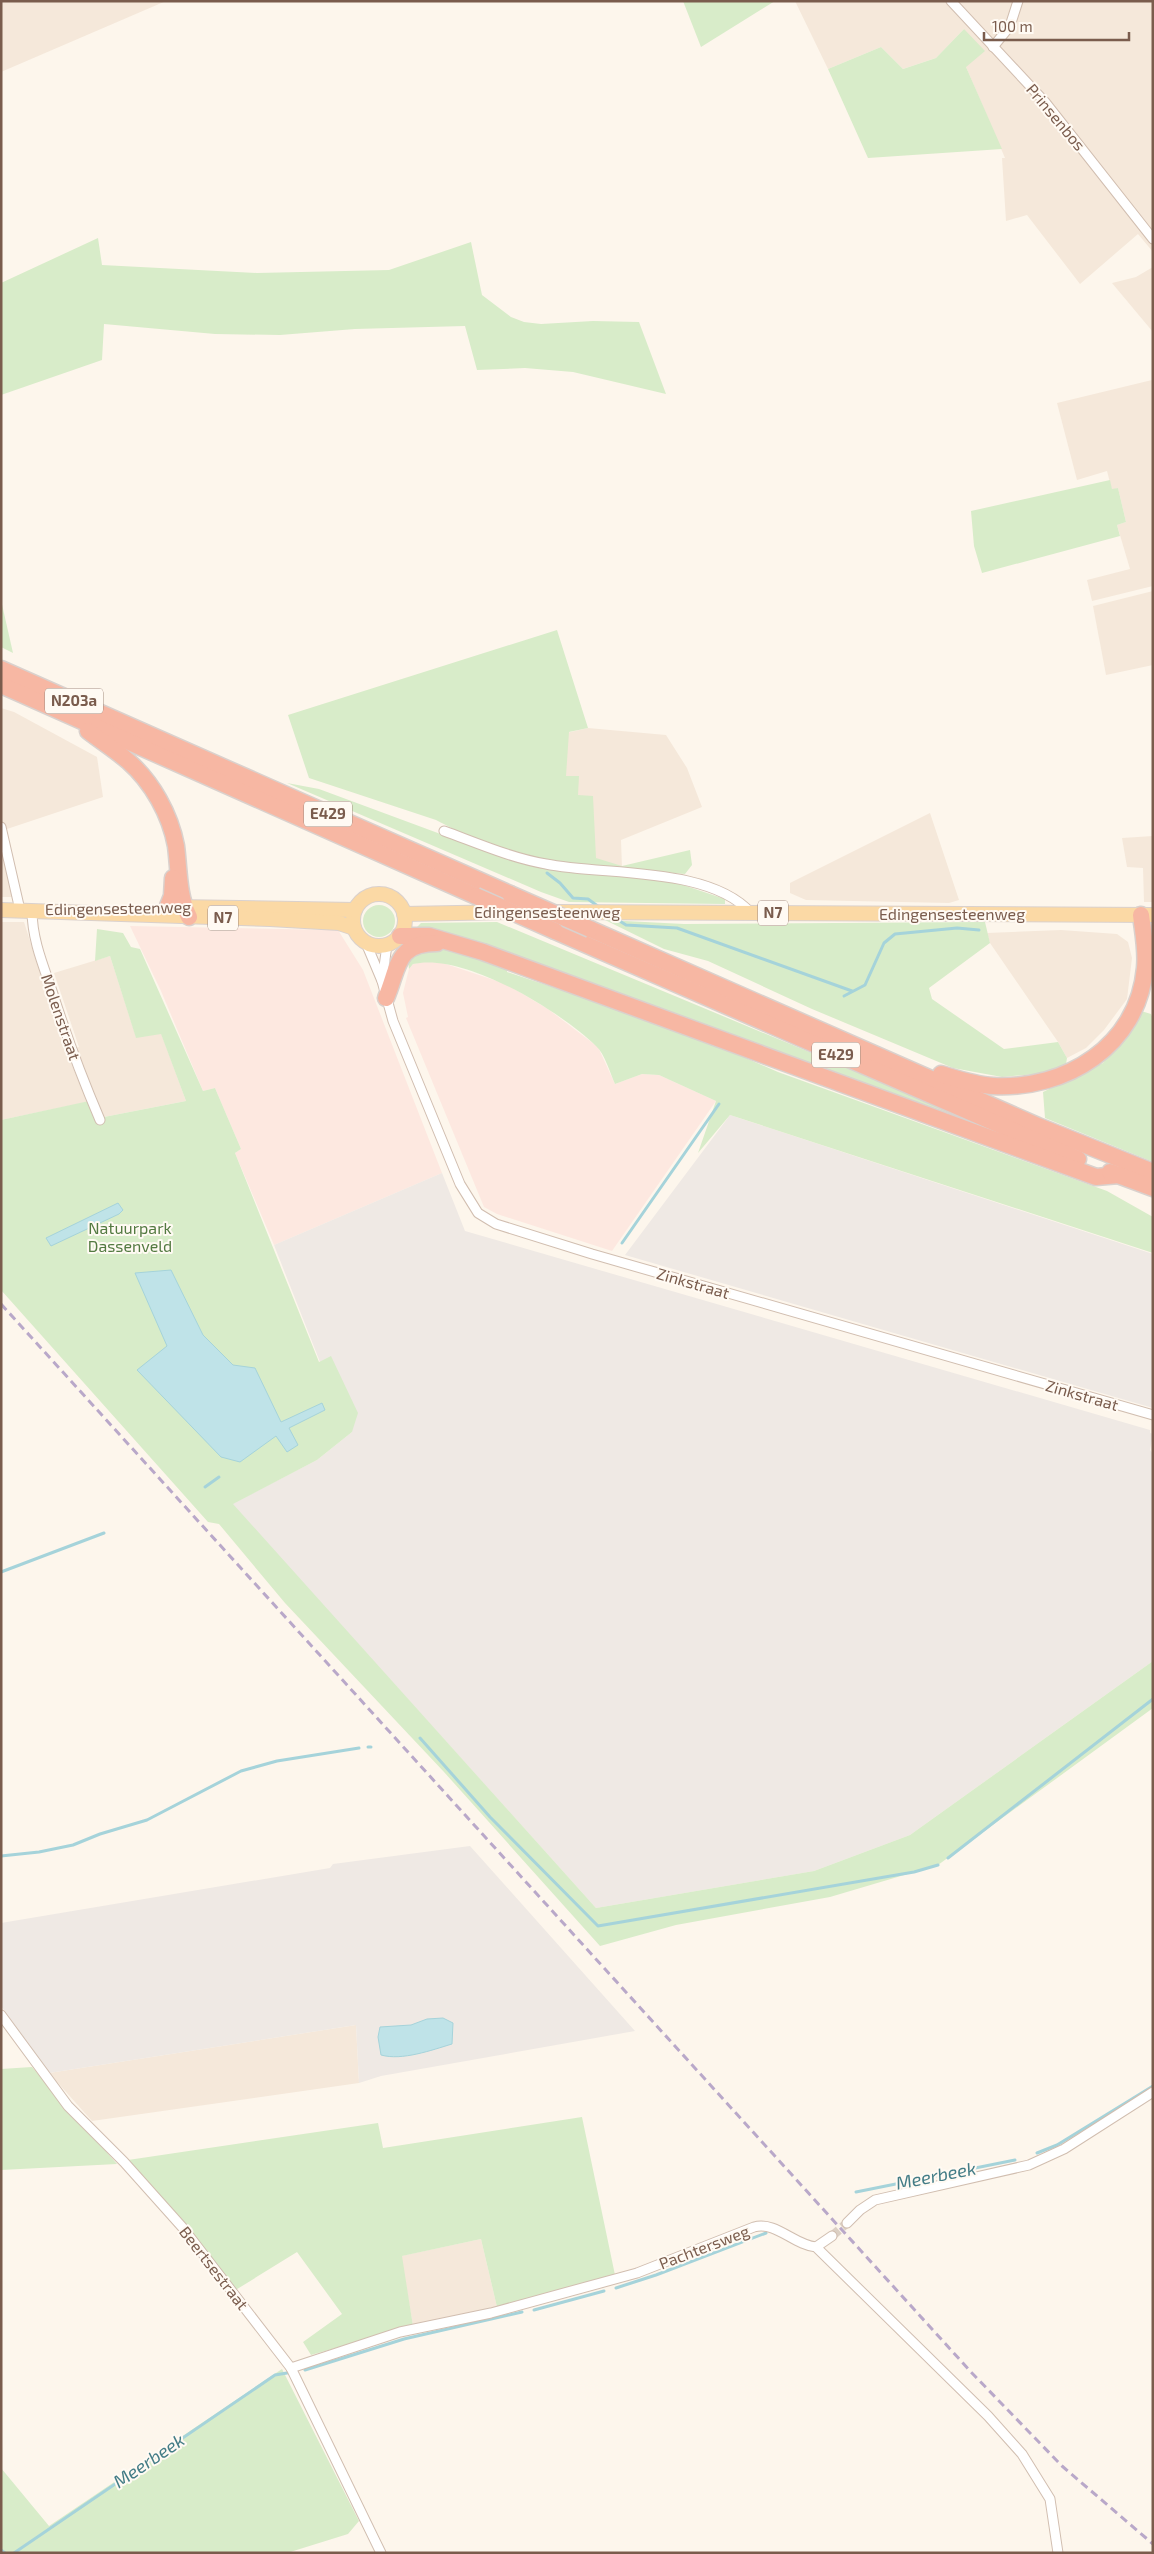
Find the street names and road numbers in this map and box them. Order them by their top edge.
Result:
street label: Prinsenbos [1023,79,1090,154]
road number: N203a [45,688,103,714]
road number: E429 [304,802,352,826]
street label: Edingensesteenweg [45,897,191,918]
road number: N7 [758,900,788,926]
street label: Edingensesteenweg [474,902,620,921]
street label: Edingensesteenweg [879,904,1025,923]
road number: N7 [208,906,238,930]
street label: Molenstraat [38,971,85,1063]
road number: E429 [812,1042,860,1068]
street label: Zinkstraat [655,1263,732,1302]
street label: Zinkstraat [1044,1375,1121,1414]
street label: Pachtersweg [656,2221,752,2272]
street label: Beertsestraat [176,2222,253,2313]

